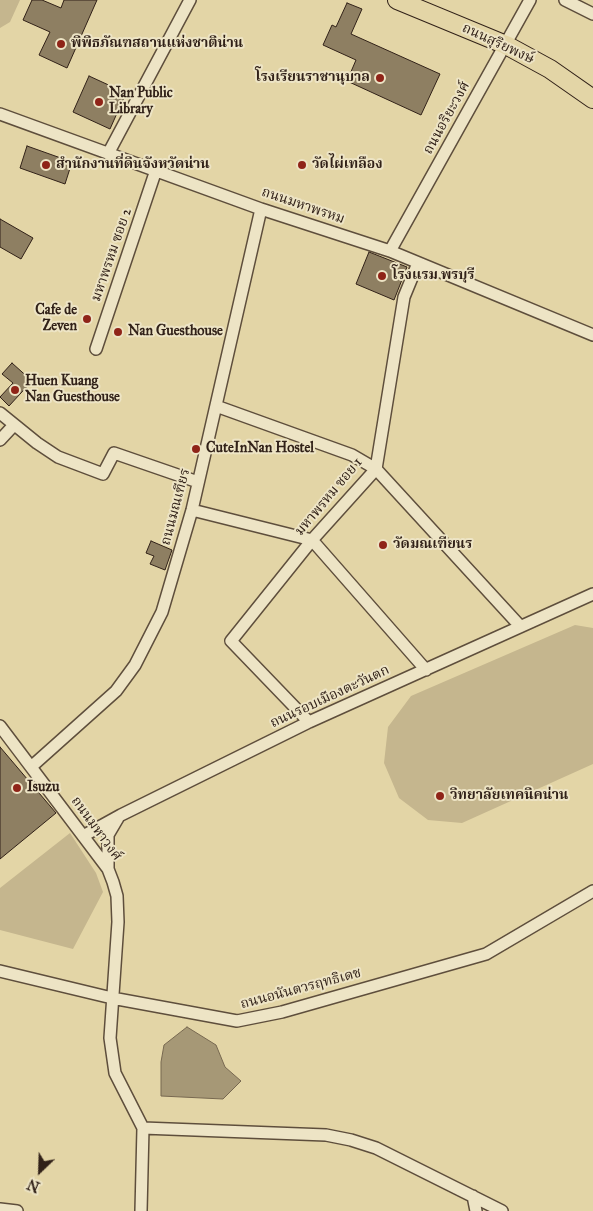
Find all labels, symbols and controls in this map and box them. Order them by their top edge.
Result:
street label: ถนนสุริยพงษ์ [459,20,537,68]
place label: พิพิธภัณฑสถานแห่งชาติน่าน [71,36,243,52]
marker: พิพิธภัณฑสถานแห่งชาติน่าน [55,38,67,50]
place label: โรงเรียนราชานุบาล [255,70,370,86]
marker: โรงเรียนราชานุบาล [374,72,386,84]
street label: ถนนอริยะวงศ์ [420,79,474,157]
place label: Nan Public Library [109,86,173,118]
marker: Nan Public Library [93,96,105,108]
place label: สำนักงานที่ดินจังหวัดน่าน [56,157,210,173]
place label: วัดไผ่เทลือง [312,157,383,173]
marker: สำนักงานที่ดินจังหวัดน่าน [40,159,52,171]
marker: วัดไผ่เทลือง [296,159,308,171]
street label: ถนนมหาพรหม [259,184,347,228]
street label: มหาพรหม ซอย 2 [88,206,136,304]
place label: โรงแรม พรบุรี [392,268,474,284]
marker: โรงแรม พรบุรี [376,270,388,282]
place label: Cafe de Zeven [35,303,77,336]
marker: Cafe de Zeven [81,313,93,325]
place label: Nan Guesthouse [128,324,223,340]
marker: Nan Guesthouse [112,326,124,338]
place label: Huen Kuang Nan Guesthouse [25,374,120,407]
marker: Huen Kuang Nan Guesthouse [9,384,21,396]
place label: CuteInNan Hostel [206,441,314,457]
marker: CuteInNan Hostel [190,443,202,455]
street label: มหาพรหม ซอย 1 [292,455,366,539]
street label: ถนนมณเฑียร [158,467,194,547]
place label: วัดมณเฑียนร [393,537,472,553]
marker: วัดมณเฑียนร [377,539,389,551]
street label: ถนนรอบเมืองตะวันตก [268,662,392,732]
place label: Isuzu [27,780,59,796]
marker: Isuzu [11,782,23,794]
place label: วิทยาลัยเทคนิคน่าน [450,788,568,804]
marker: วิทยาลัยเทคนิคน่าน [434,790,446,802]
street label: ถนนมหาวงศ์ [67,794,125,864]
street label: ถนนอนันตวรฤทธิเดช [239,965,363,1013]
north arrow [15,1146,65,1196]
text: N [25,1175,43,1195]

